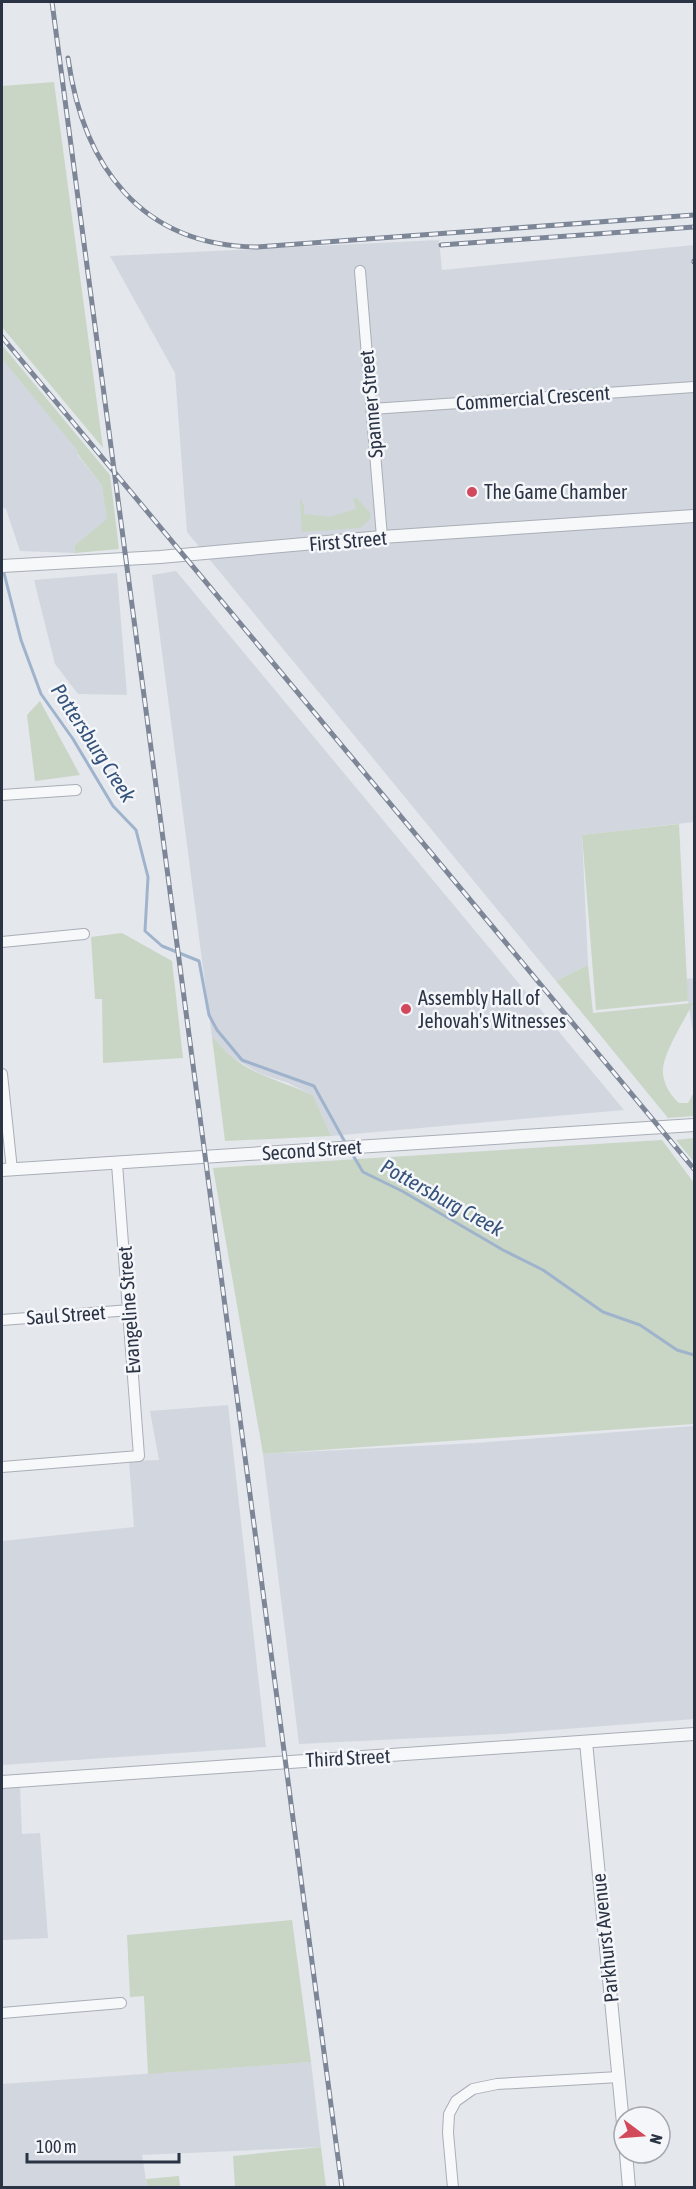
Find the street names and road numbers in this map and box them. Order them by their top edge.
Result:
street label: Spanner Street [354,349,387,459]
street label: Commercial Crescent [455,381,611,414]
street label: First Street [308,526,388,555]
street label: Second Street [261,1135,363,1164]
street label: Evangeline Street [113,1245,144,1375]
street label: Saul Street [26,1300,107,1329]
street label: Third Street [305,1744,391,1771]
street label: Parkhurst Avenue [586,1872,623,2004]

